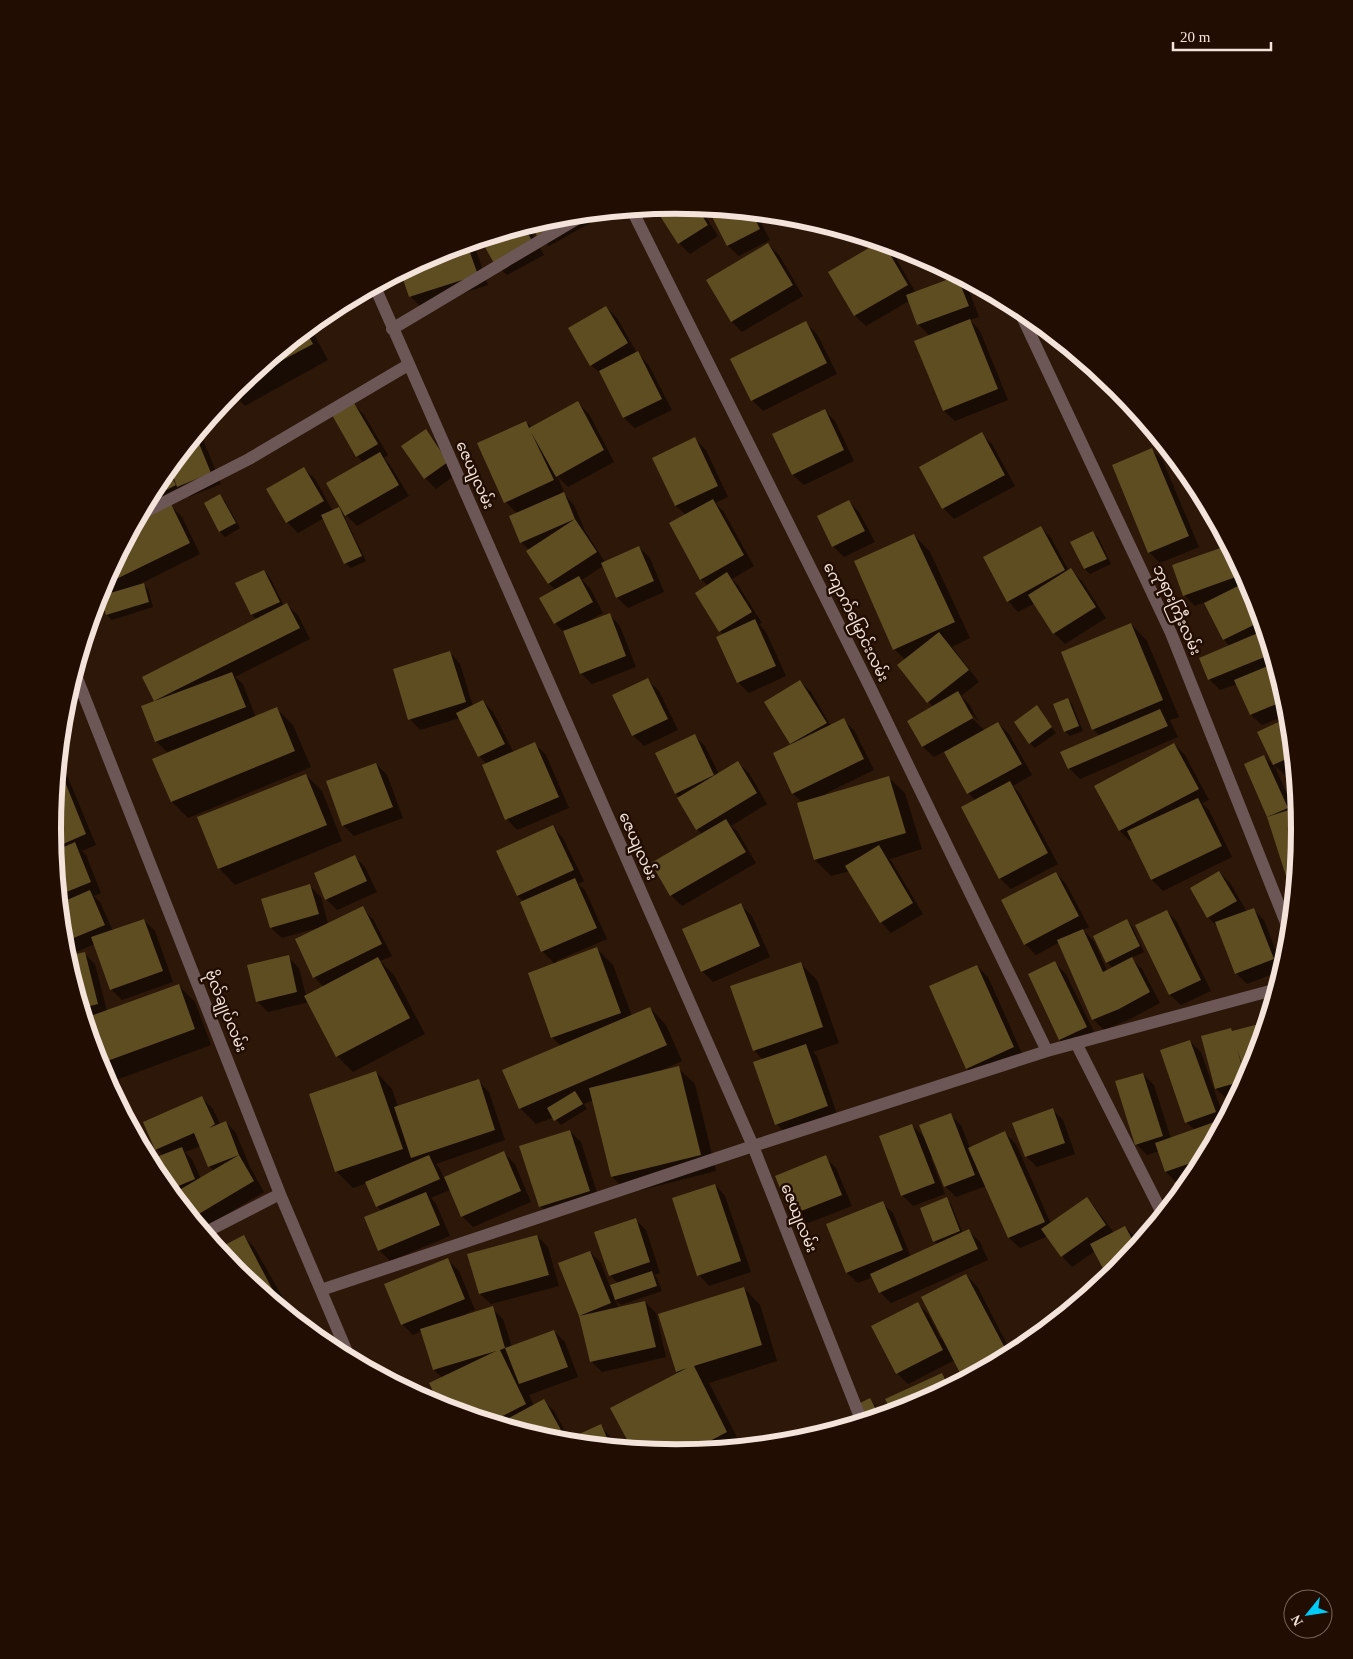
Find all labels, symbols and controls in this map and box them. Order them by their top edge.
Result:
scale bar [1173,20,1270,52]
text: 20 m [1180,29,1211,45]
street label: ဇေယျလမ်း [449,438,499,513]
street label: ကျောက်မြောင်းလမ်း [817,559,894,686]
street label: ဘုရားကြီးလမ်း [1146,562,1206,659]
street label: ဇေယျလမ်း [612,809,662,884]
street label: ဗိုလ်ချုပ်လမ်း [199,967,252,1056]
street label: ဇေယျလမ်း [774,1181,822,1256]
north arrow [1283,1589,1333,1639]
text: N [1288,1612,1306,1628]

